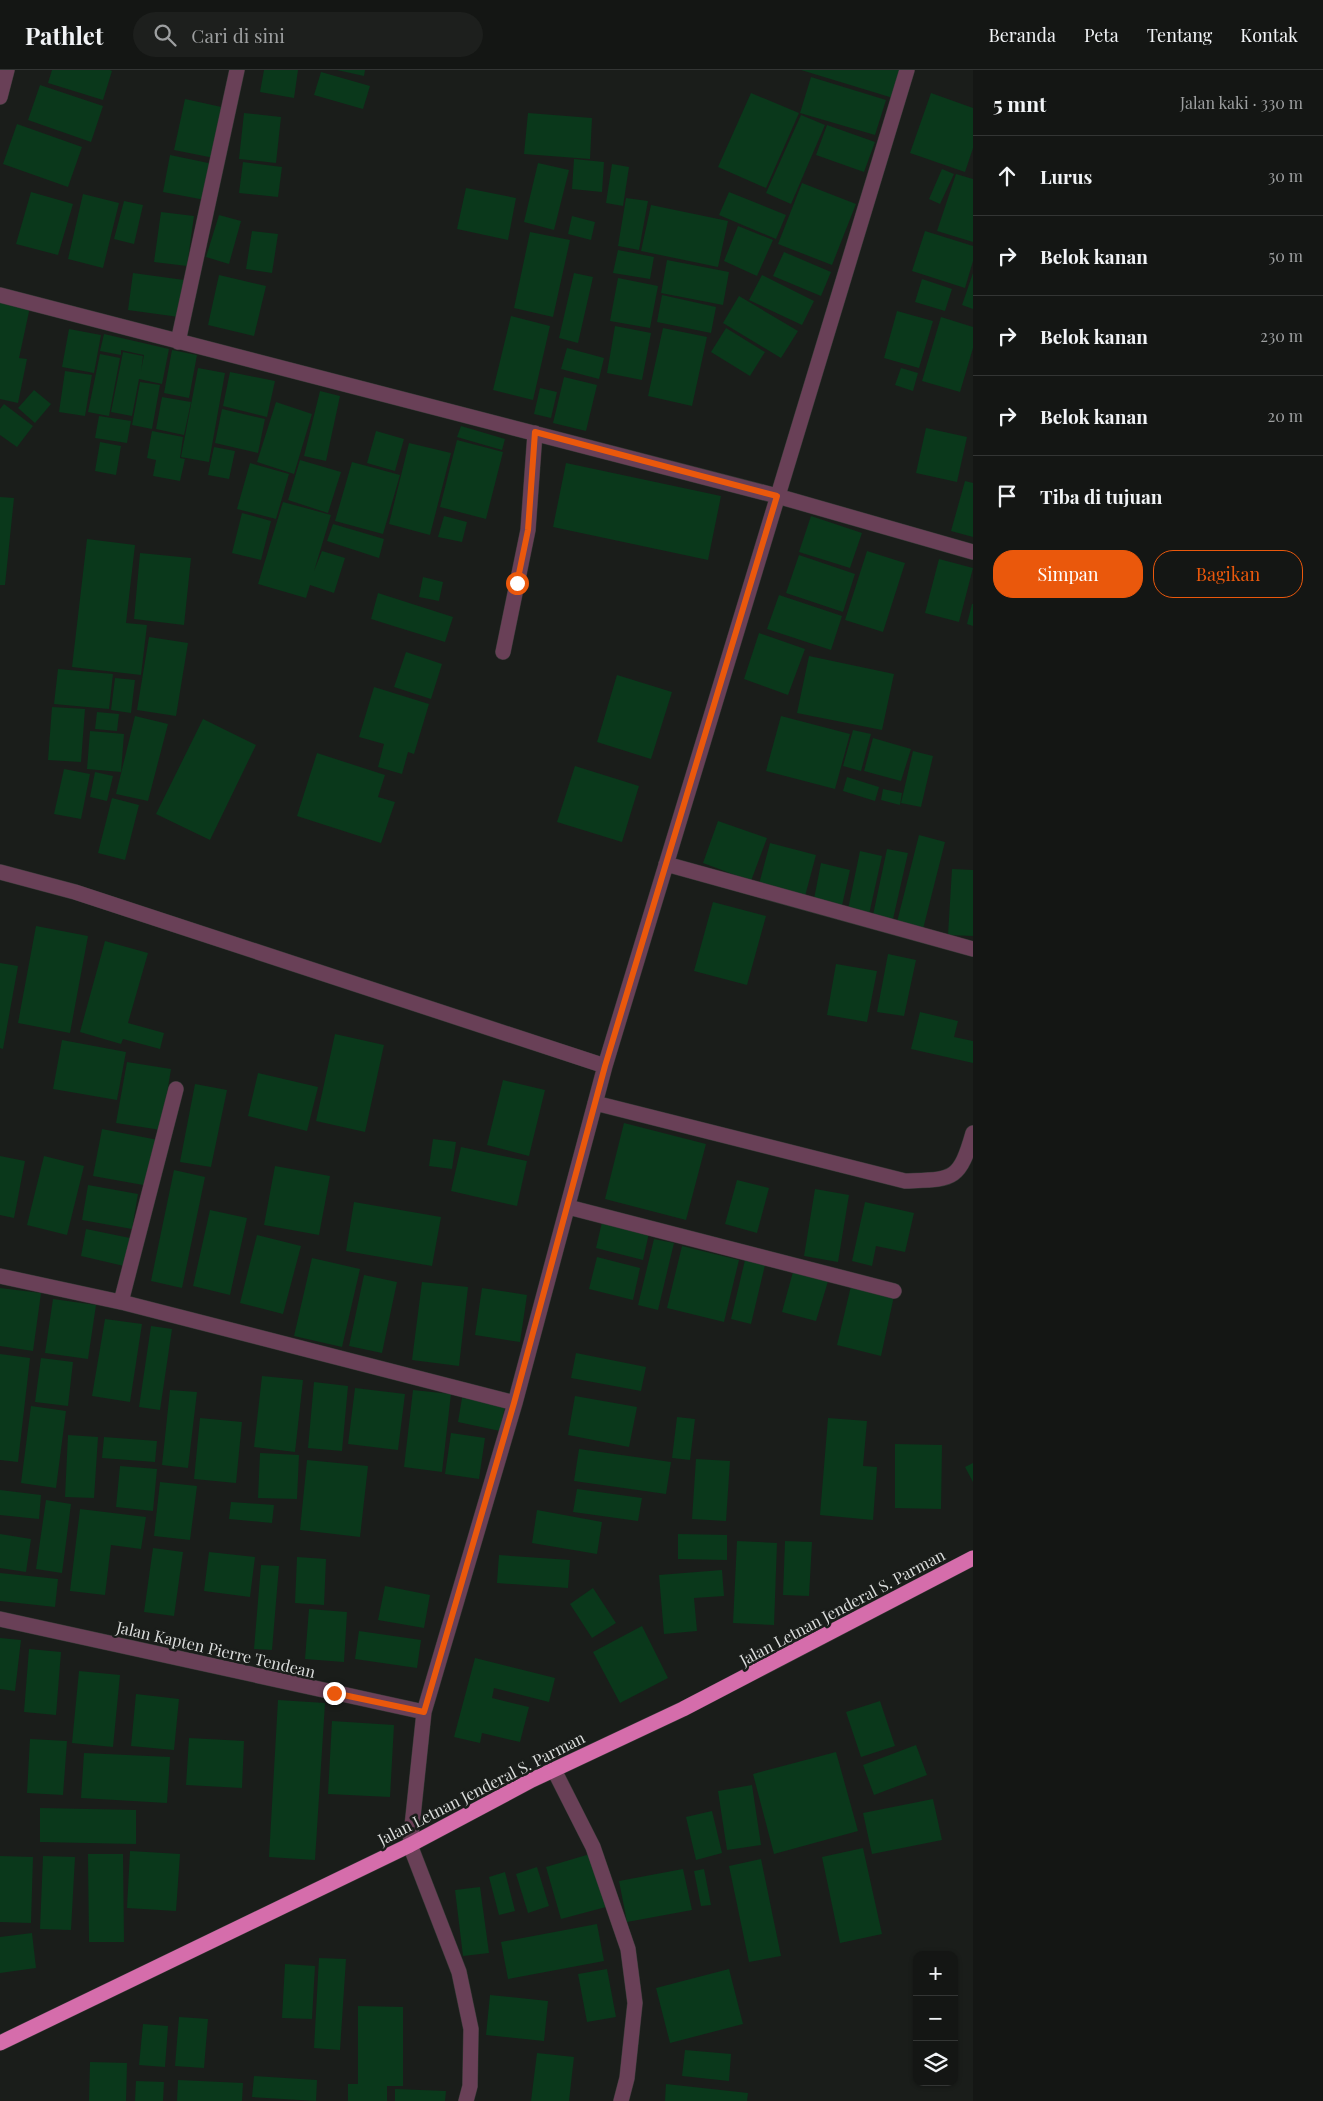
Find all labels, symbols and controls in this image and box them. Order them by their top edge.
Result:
search box [133,12,483,57]
text: Pathlet [25,19,103,51]
icon: search [151,21,179,49]
text: Cari di sini [191,22,285,48]
text: Beranda [988,23,1056,47]
text: Peta [1084,23,1119,47]
text: Tentang [1147,23,1212,47]
text: Kontak [1240,23,1298,47]
text: 5 mnt [993,89,1047,117]
text: Jalan kaki · 330 m [1180,92,1303,113]
icon: ahead [993,162,1021,190]
text: Lurus [1040,163,1092,189]
text: 30 m [1268,165,1303,186]
icon: right [993,242,1021,270]
text: Belok kanan [1040,243,1148,269]
text: 50 m [1269,245,1303,266]
icon: right [993,322,1021,350]
text: Belok kanan [1040,323,1148,349]
text: 230 m [1260,325,1303,346]
icon: right [993,402,1021,430]
text: Belok kanan [1040,403,1148,429]
text: 20 m [1268,405,1303,426]
icon: arrive [993,482,1021,510]
text: Tiba di tujuan [1040,483,1162,509]
button: Simpan [993,550,1143,598]
button: Bagikan [1153,550,1303,598]
route start [506,572,529,595]
street label: Jalan Letnan Jenderal S. Parman [735,1544,949,1671]
street label: Jalan Kapten Pierre Tendean [114,1616,318,1682]
route end [323,1682,346,1705]
street label: Jalan Letnan Jenderal S. Parman [373,1726,588,1850]
map controls [913,1951,958,2086]
button: + [913,1951,958,1996]
button: − [913,1996,958,2041]
button: layers [913,2041,958,2086]

